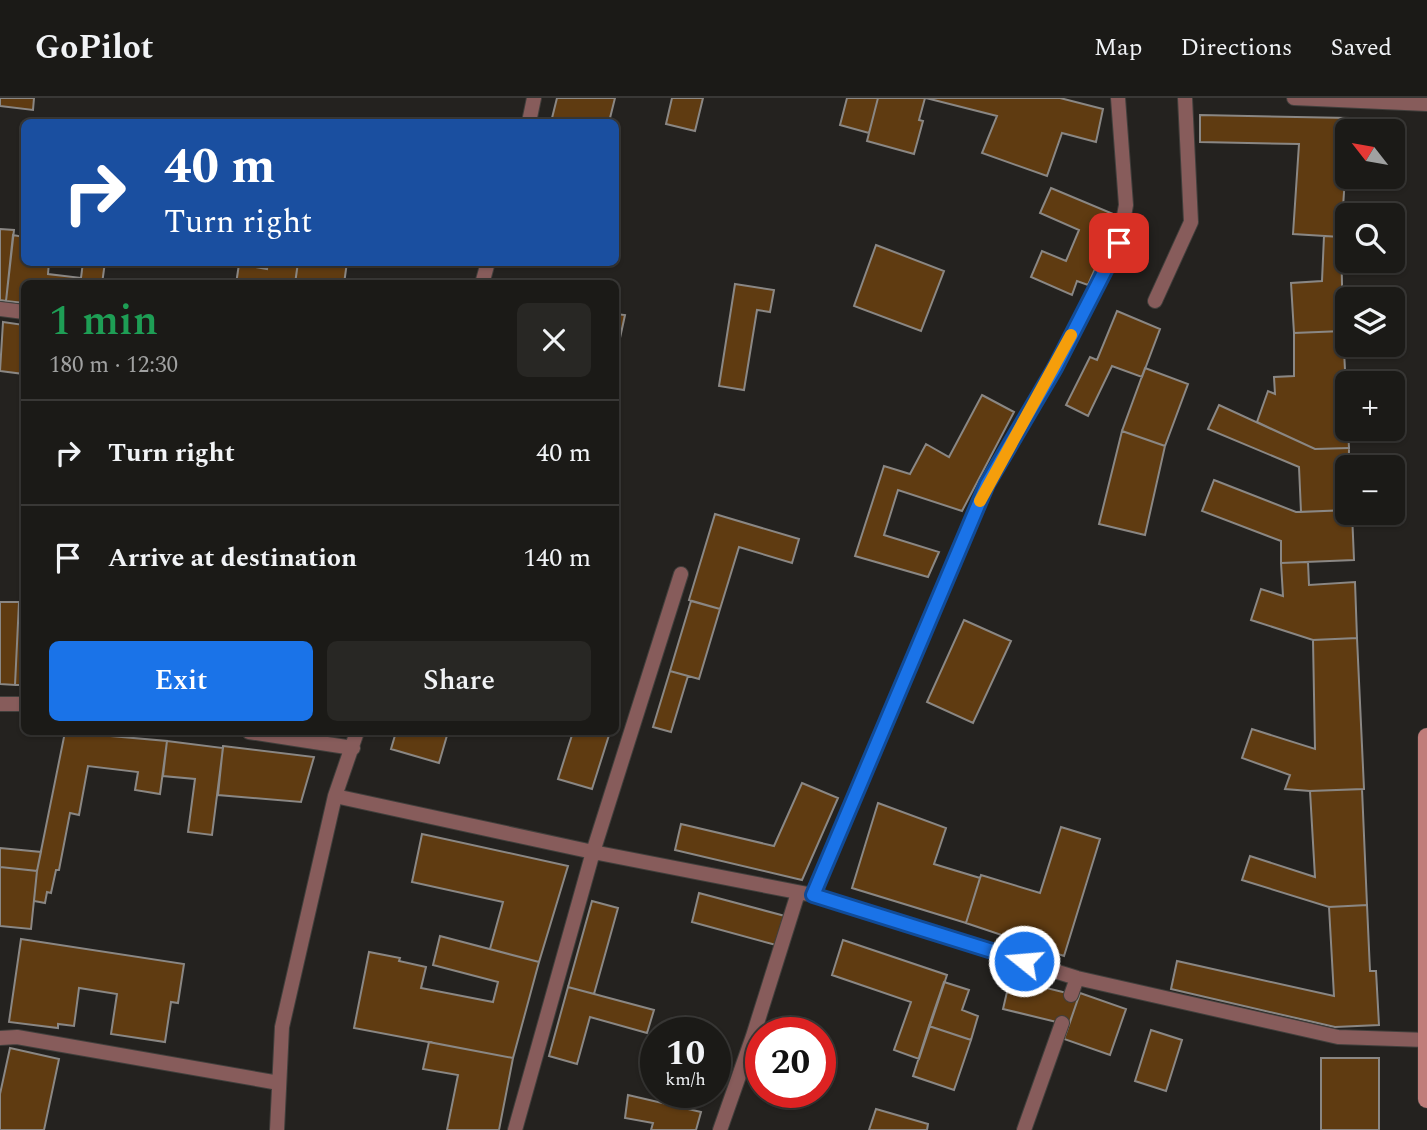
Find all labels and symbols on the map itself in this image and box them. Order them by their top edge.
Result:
north arrow [1335,119,1405,189]
pin [1089,213,1149,273]
position arrow [987,924,1061,998]
speed limit sign: 20 [745,1017,836,1108]

